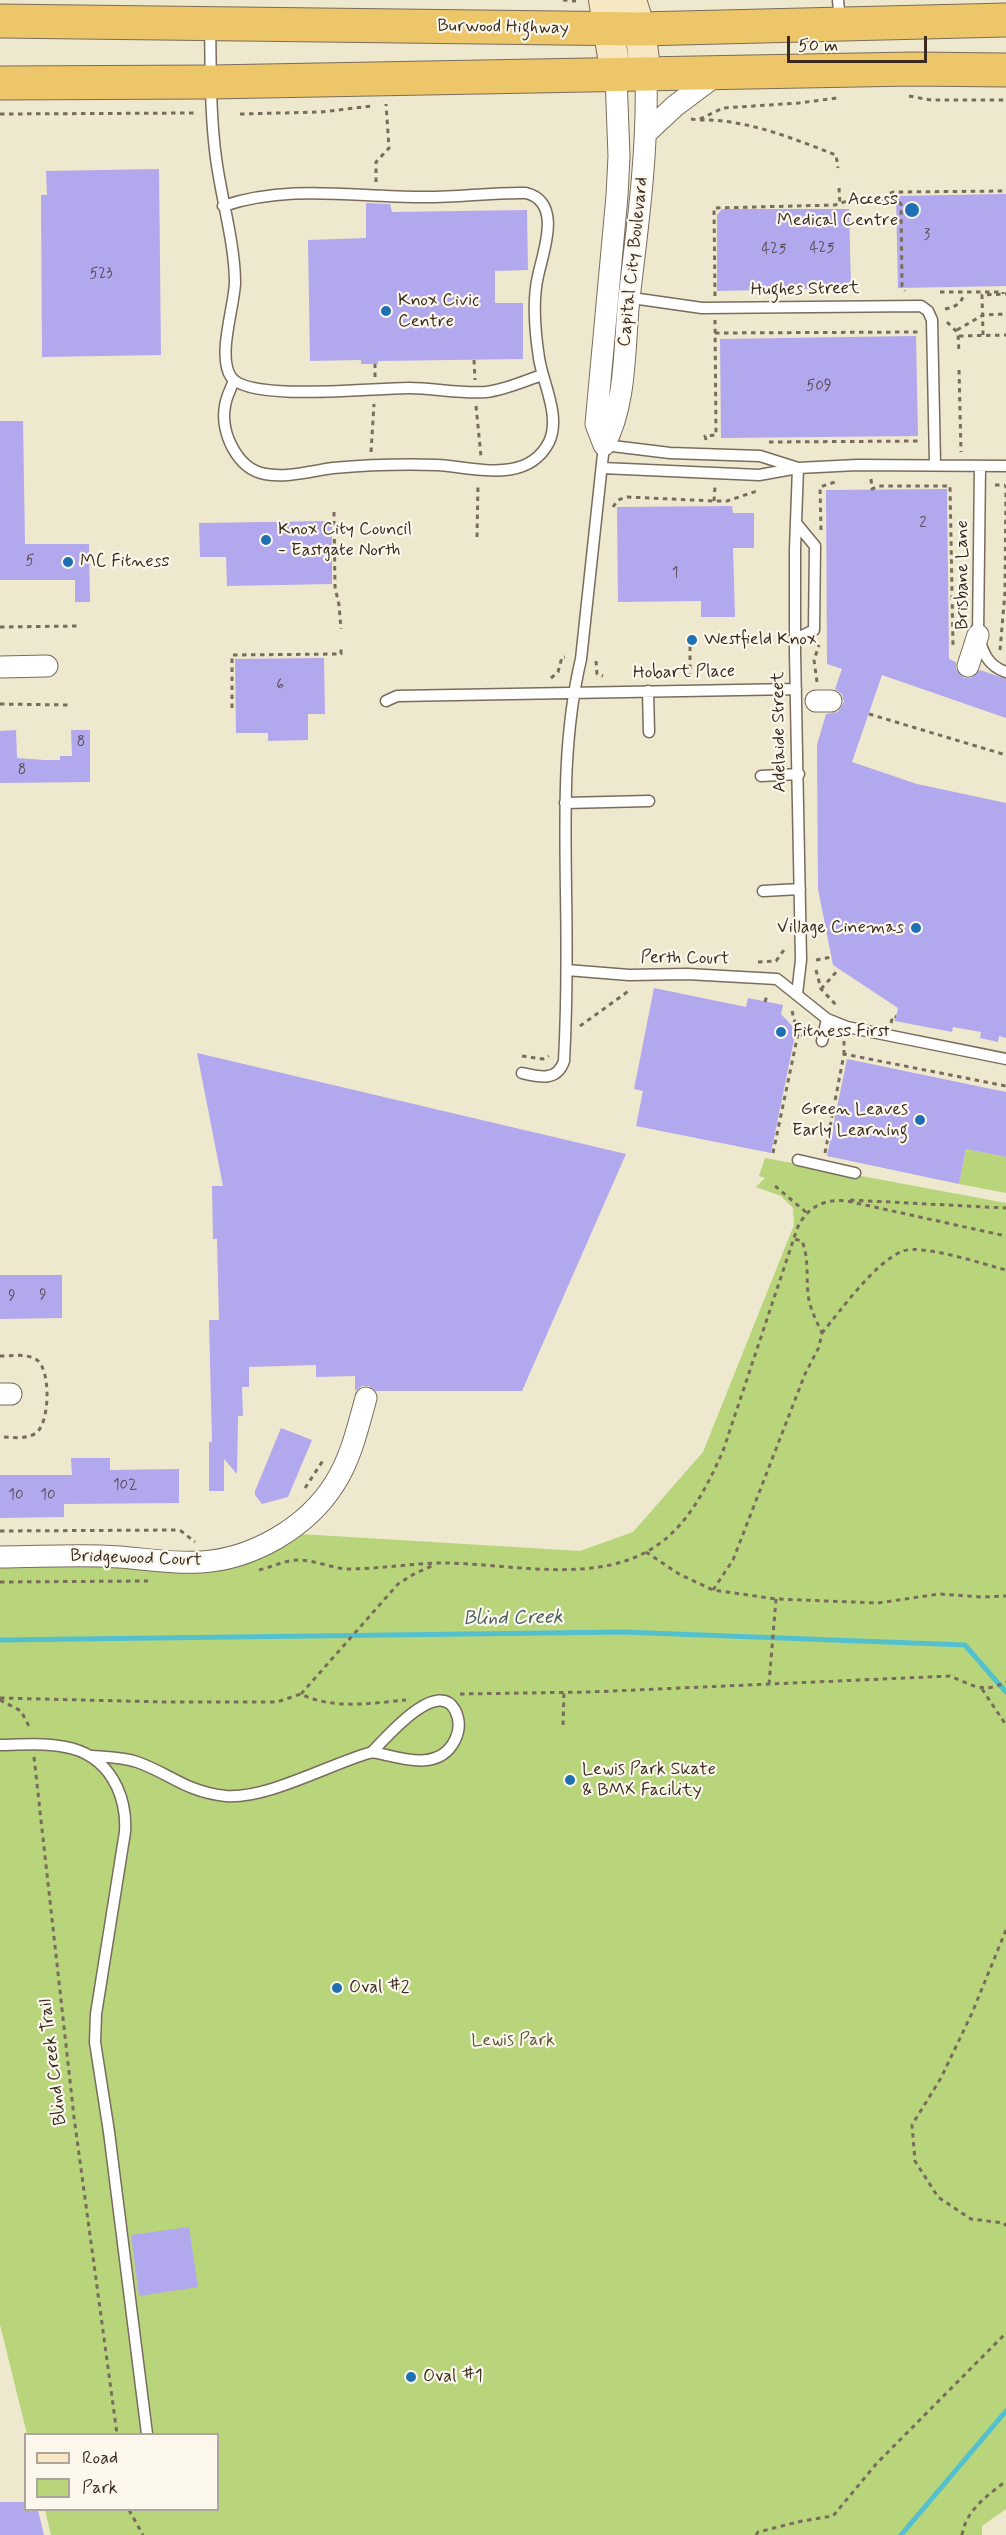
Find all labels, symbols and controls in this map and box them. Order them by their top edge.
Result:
street label: Burwood Highway [437,16,569,40]
scale bar [790,24,930,62]
text: 50 m [798,34,838,58]
street label: Capital City Boulevard [614,176,654,348]
place label: Access Medical Centre [777,189,898,232]
marker: Access Medical Centre [903,201,921,219]
house number: 3 [924,227,930,245]
house number: 425 [810,240,834,258]
house number: 425 [762,241,786,259]
house number: 523 [89,266,113,284]
street label: Hughes Street [750,278,860,302]
place label: Knox Civic Centre [398,290,479,332]
marker: Knox Civic Centre [379,304,393,318]
house number: 509 [806,378,832,396]
house number: 2 [919,515,927,533]
place label: Knox City Council - Eastgate North [278,519,412,562]
street label: Brisbane Lane [952,520,974,630]
marker: Knox City Council - Eastgate North [259,533,273,547]
place label: MC Fitness [80,551,170,573]
house number: 5 [26,553,34,571]
marker: MC Fitness [61,555,75,569]
house number: 1 [672,565,678,583]
place label: Westfield Knox [704,629,816,651]
marker: Westfield Knox [685,633,699,647]
street label: Hobart Place [633,661,735,685]
street label: Adelaide Street [768,671,792,793]
house number: 6 [276,677,284,695]
house number: 8 [77,734,85,752]
house number: 8 [18,762,26,780]
place label: Village Cinemas [777,917,904,939]
marker: Village Cinemas [909,921,923,935]
street label: Perth Court [640,947,730,971]
place label: Fitness First [793,1021,890,1043]
marker: Fitness First [774,1025,788,1039]
place label: Green Leaves Early Learning [792,1099,908,1142]
marker: Green Leaves Early Learning [913,1113,927,1127]
house number: 9 [39,1287,47,1305]
house number: 9 [8,1288,16,1306]
house number: 102 [113,1477,137,1495]
house number: 10 [8,1487,24,1505]
house number: 10 [40,1487,56,1505]
street label: Bridgewood Court [70,1546,202,1572]
water label: Blind Creek [463,1606,563,1632]
place label: Lewis Park Skate & BMX Facility [582,1759,716,1802]
marker: Lewis Park Skate & BMX Facility [563,1773,577,1787]
place label: Oval #2 [349,1977,409,1999]
marker: Oval #2 [330,1981,344,1995]
street label: Blind Creek Trail [36,1997,72,2127]
park label: Lewis Park [471,2030,555,2052]
place label: Oval #1 [423,2366,483,2388]
marker: Oval #1 [404,2370,418,2384]
legend [24,2433,219,2511]
text: Road [82,2446,118,2470]
text: Park [82,2476,118,2500]

